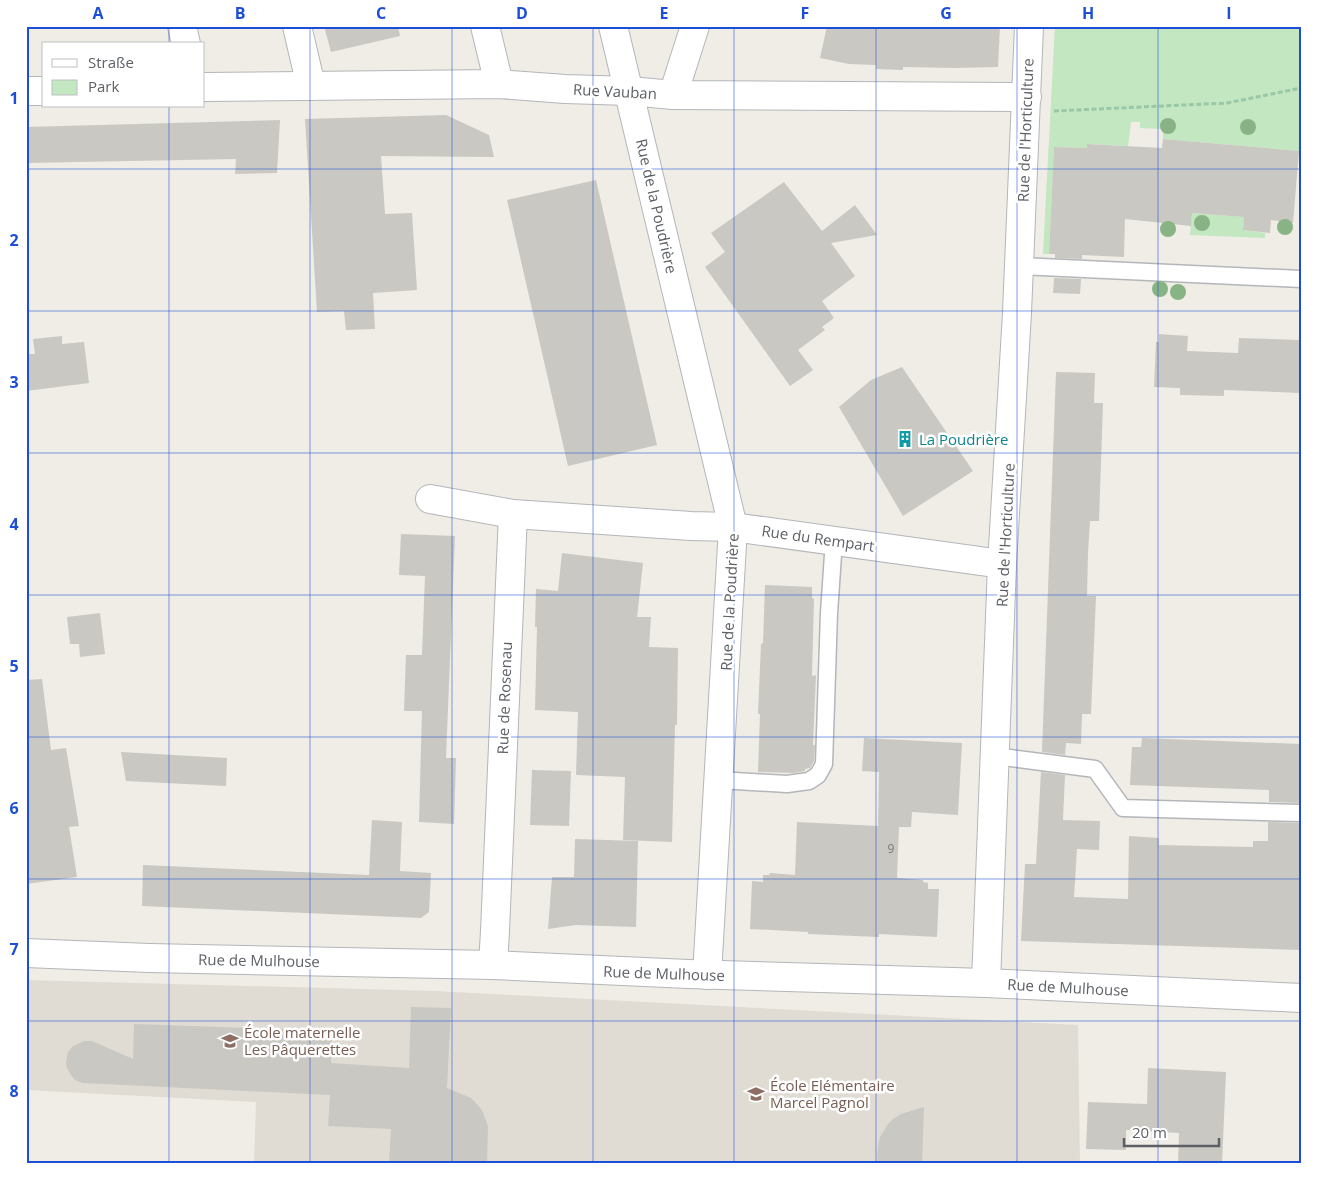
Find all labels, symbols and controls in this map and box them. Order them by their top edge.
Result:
text: A [92,2,104,24]
text: B [235,2,245,24]
text: C [376,2,386,24]
text: D [516,2,528,24]
text: E [660,2,669,24]
text: F [801,2,809,24]
text: G [940,2,952,24]
text: H [1082,2,1094,24]
text: I [1226,2,1232,24]
legend [42,42,205,108]
text: Straße [88,52,134,72]
street label: Rue de l'Horticulture [1012,58,1038,202]
text: Park [88,76,119,96]
street label: Rue Vauban [573,79,657,103]
text: 1 [9,87,19,109]
street label: Rue de la Poudrière [632,137,682,275]
text: 2 [9,229,19,251]
text: 3 [9,371,19,393]
building icon: La Poudrière [895,429,915,449]
place label: La Poudrière [919,429,1008,449]
street label: Rue de l'Horticulture [991,463,1019,607]
text: 4 [9,513,19,535]
street label: Rue du Rempart [760,520,876,556]
street label: Rue de la Poudrière [715,533,743,671]
street label: Rue de Rosenau [492,641,516,755]
text: 5 [9,655,19,677]
text: 6 [9,797,19,819]
house number: 9 [888,840,895,857]
text: 7 [9,938,19,960]
street label: Rue de Mulhouse [198,949,320,971]
street label: Rue de Mulhouse [603,961,725,985]
street label: Rue de Mulhouse [1007,974,1129,1000]
place label: École maternelle Les Pâquerettes [244,1022,360,1059]
school or university icon: École maternelle Les Pâquerettes [220,1031,240,1051]
place label: École Elémentaire Marcel Pagnol [770,1075,895,1112]
text: 8 [9,1080,19,1102]
school or university icon: École Elémentaire Marcel Pagnol [746,1084,766,1104]
scale bar [1124,1115,1220,1147]
text: 20 m [1132,1122,1167,1142]

